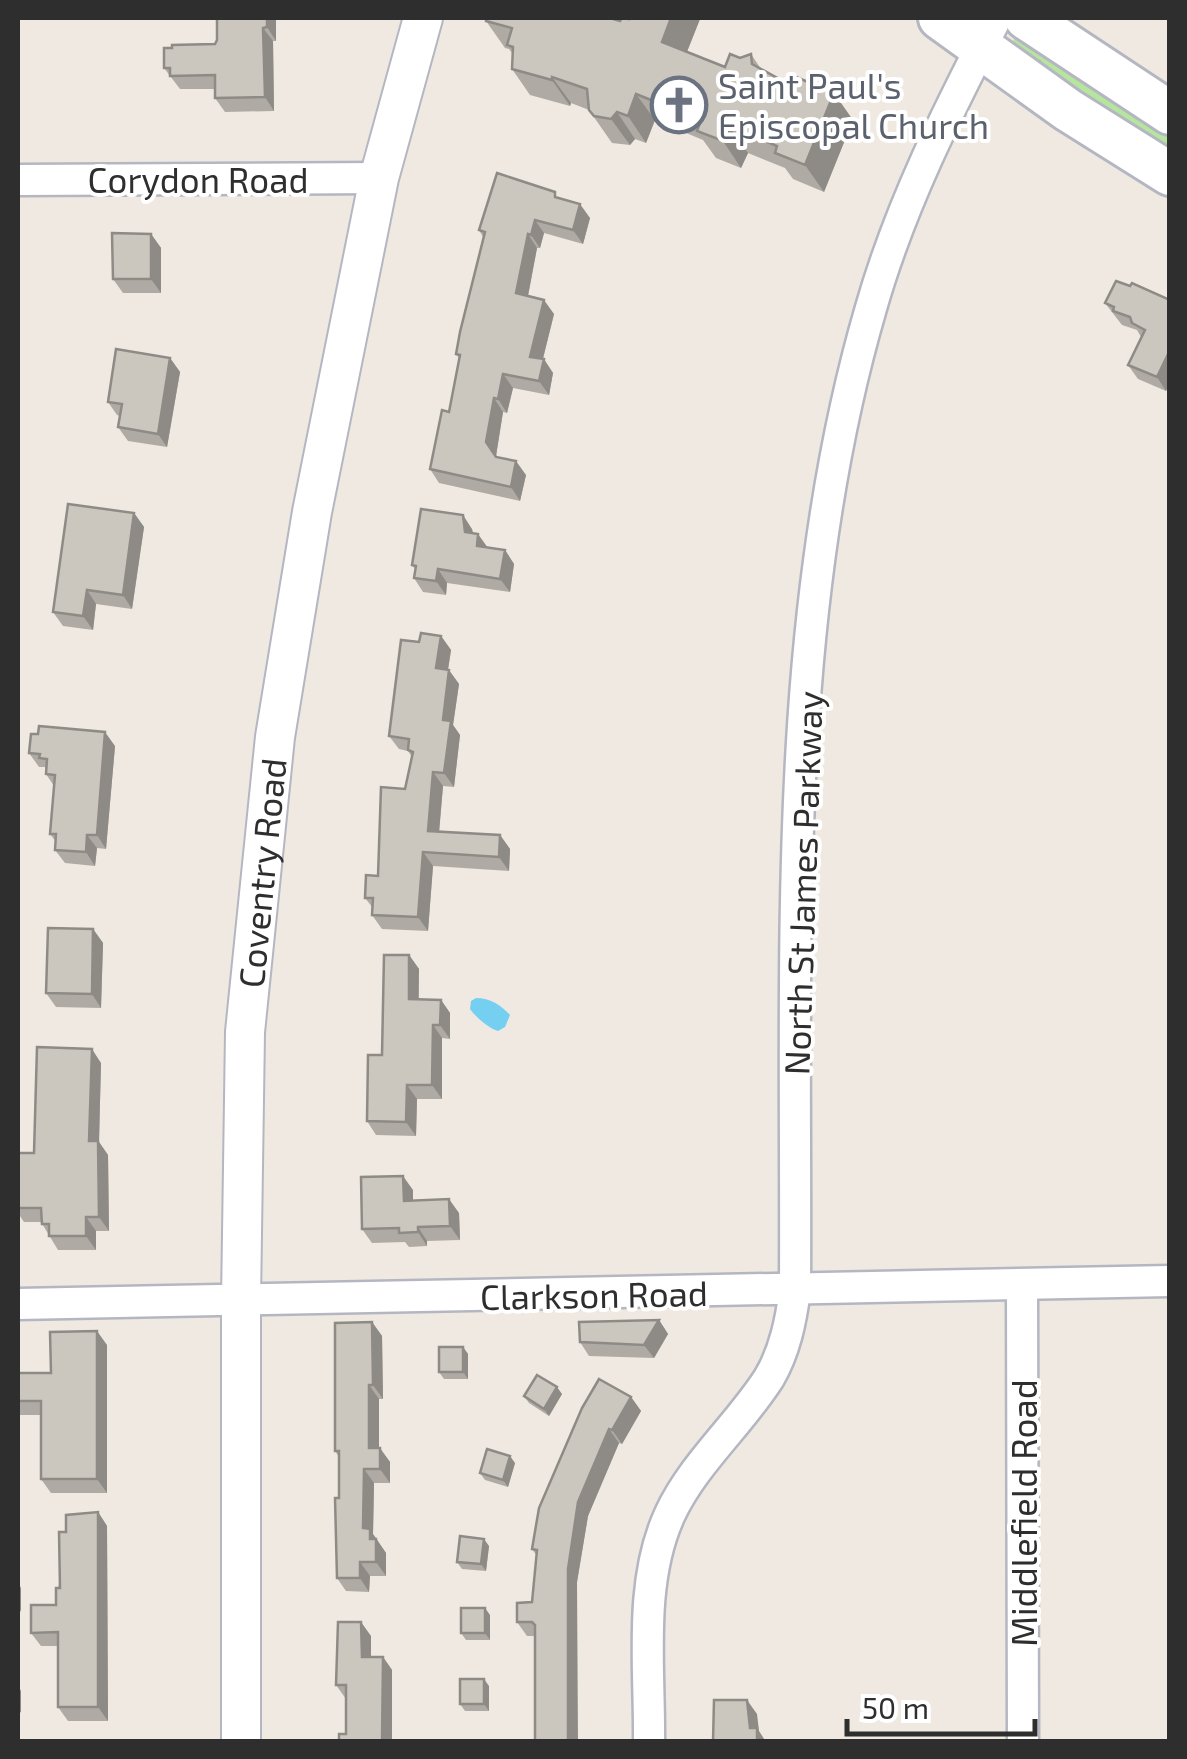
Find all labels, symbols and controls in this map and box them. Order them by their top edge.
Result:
place label: Saint Paul's Episcopal Church [718,64,989,146]
church icon: Saint Paul's Episcopal Church [649,75,709,135]
street label: Corydon Road [88,158,308,200]
street label: North St James Parkway [774,690,830,1076]
street label: Coventry Road [229,756,294,990]
street label: Clarkson Road [480,1271,708,1317]
street label: Middlefield Road [1002,1379,1044,1647]
scale bar [847,1674,1034,1736]
text: 50 m [862,1689,929,1725]

